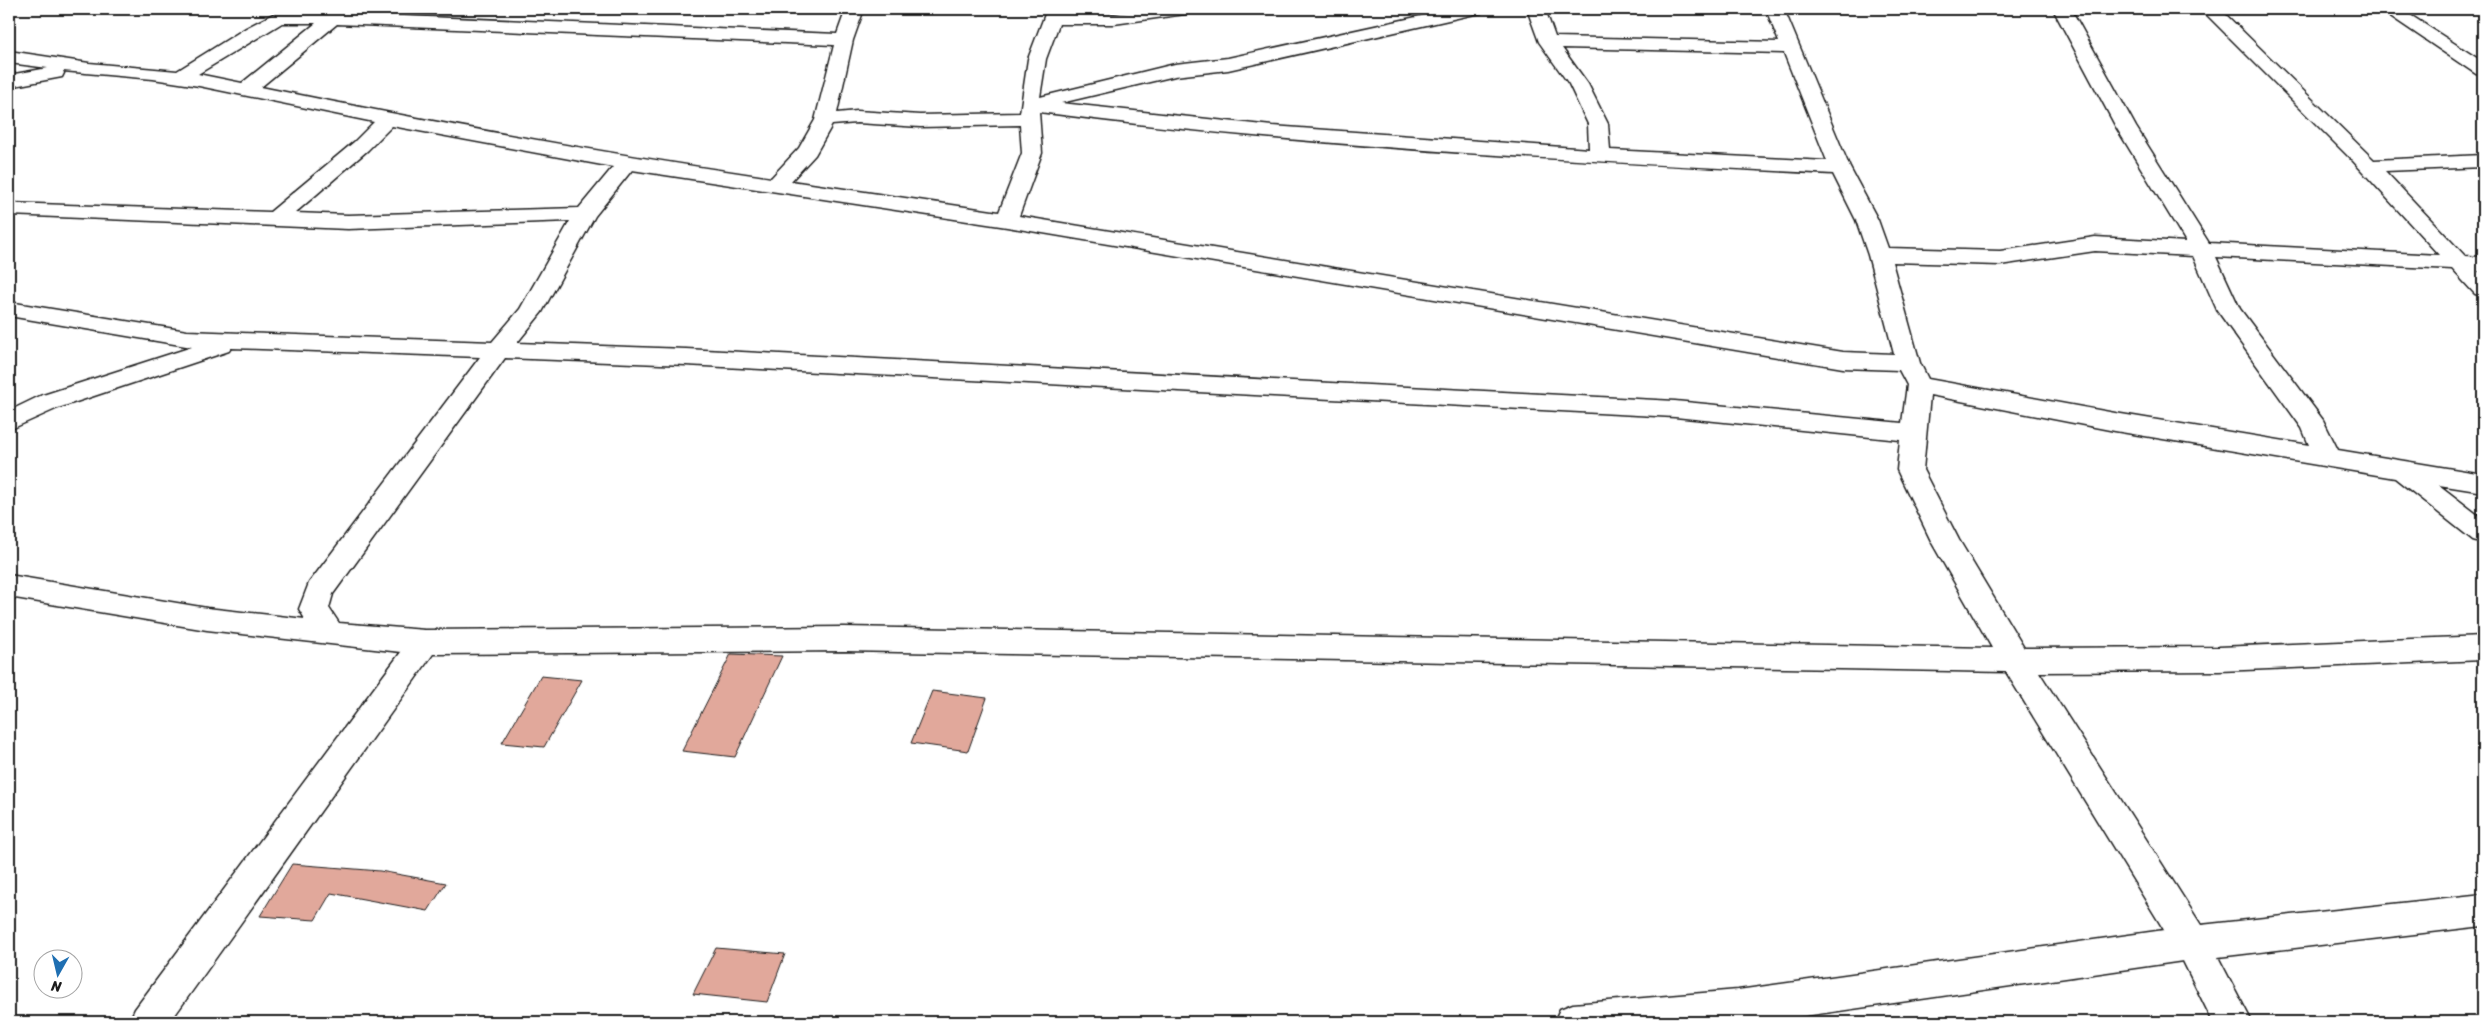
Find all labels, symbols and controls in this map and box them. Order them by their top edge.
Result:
north arrow [32,948,82,998]
text: N [49,973,64,1000]

